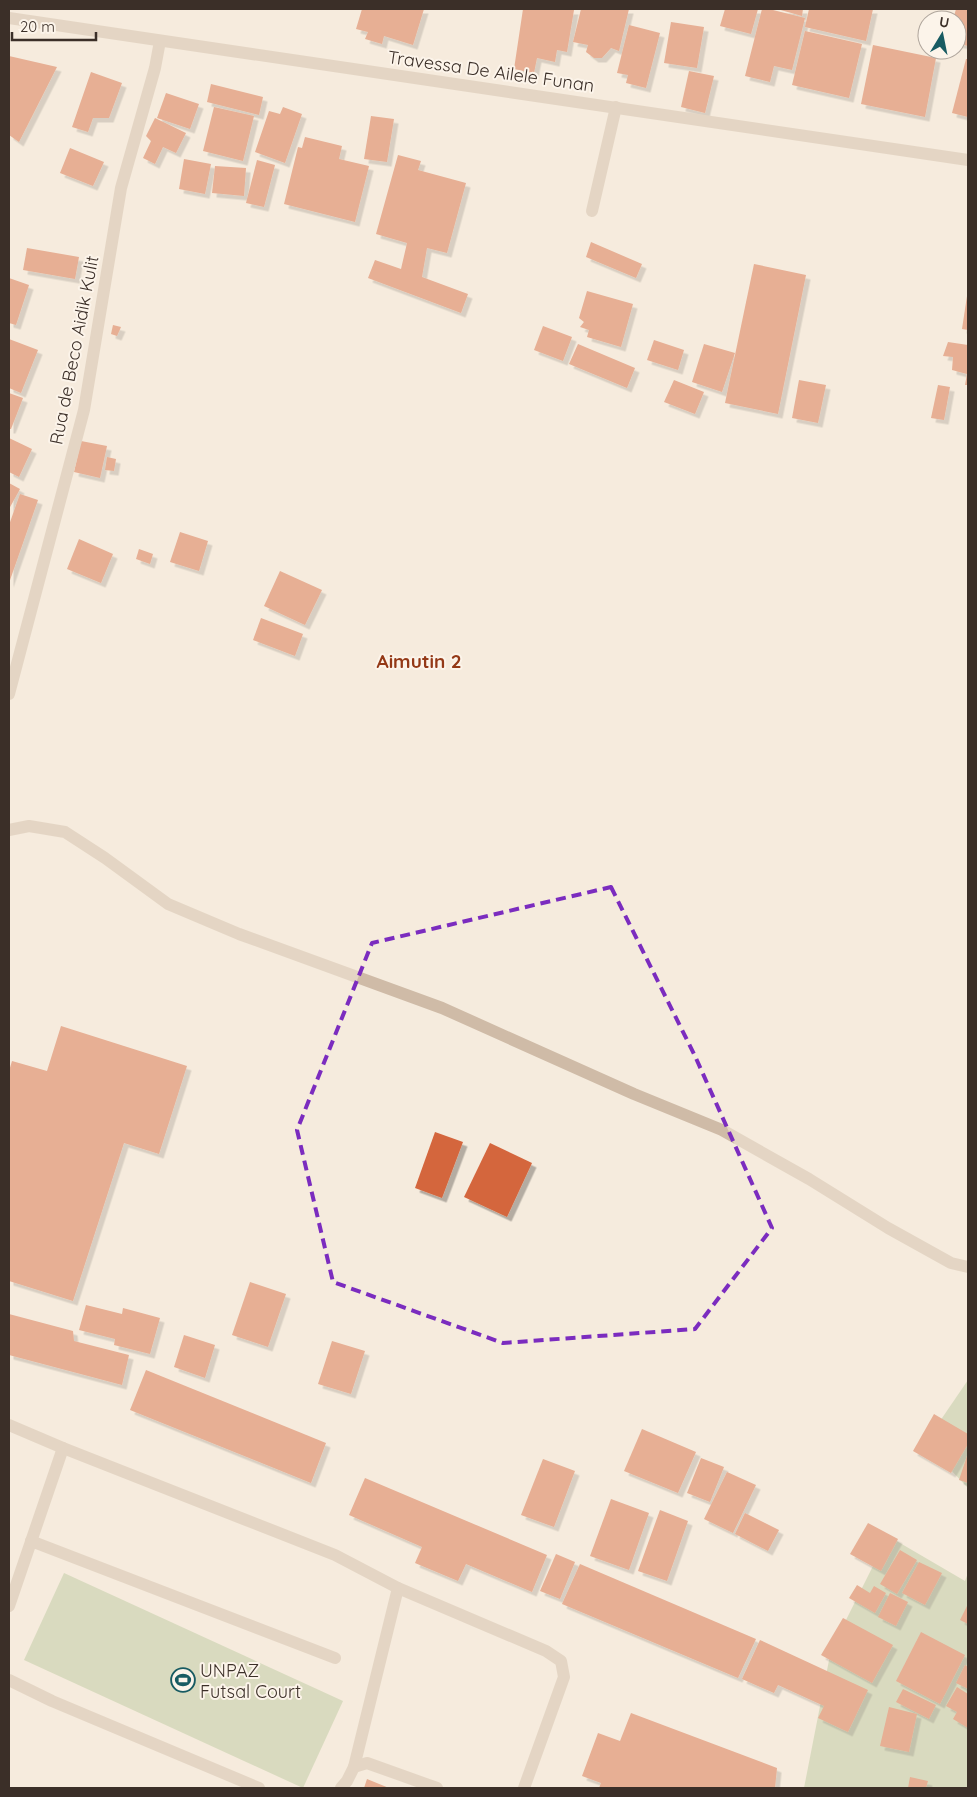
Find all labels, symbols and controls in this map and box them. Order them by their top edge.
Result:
scale bar [12,10,96,42]
north arrow [917,10,967,60]
text: U [938,12,951,32]
text: 20 m [20,17,55,36]
street label: Travessa De Ailele Funan [386,45,596,97]
street label: Rua de Beco Aidik Kulit [44,254,104,446]
district label: Aimutin 2 [376,649,462,673]
place label: UNPAZ Futsal Court [200,1659,301,1703]
sports icon: UNPAZ Futsal Court [170,1667,196,1693]

